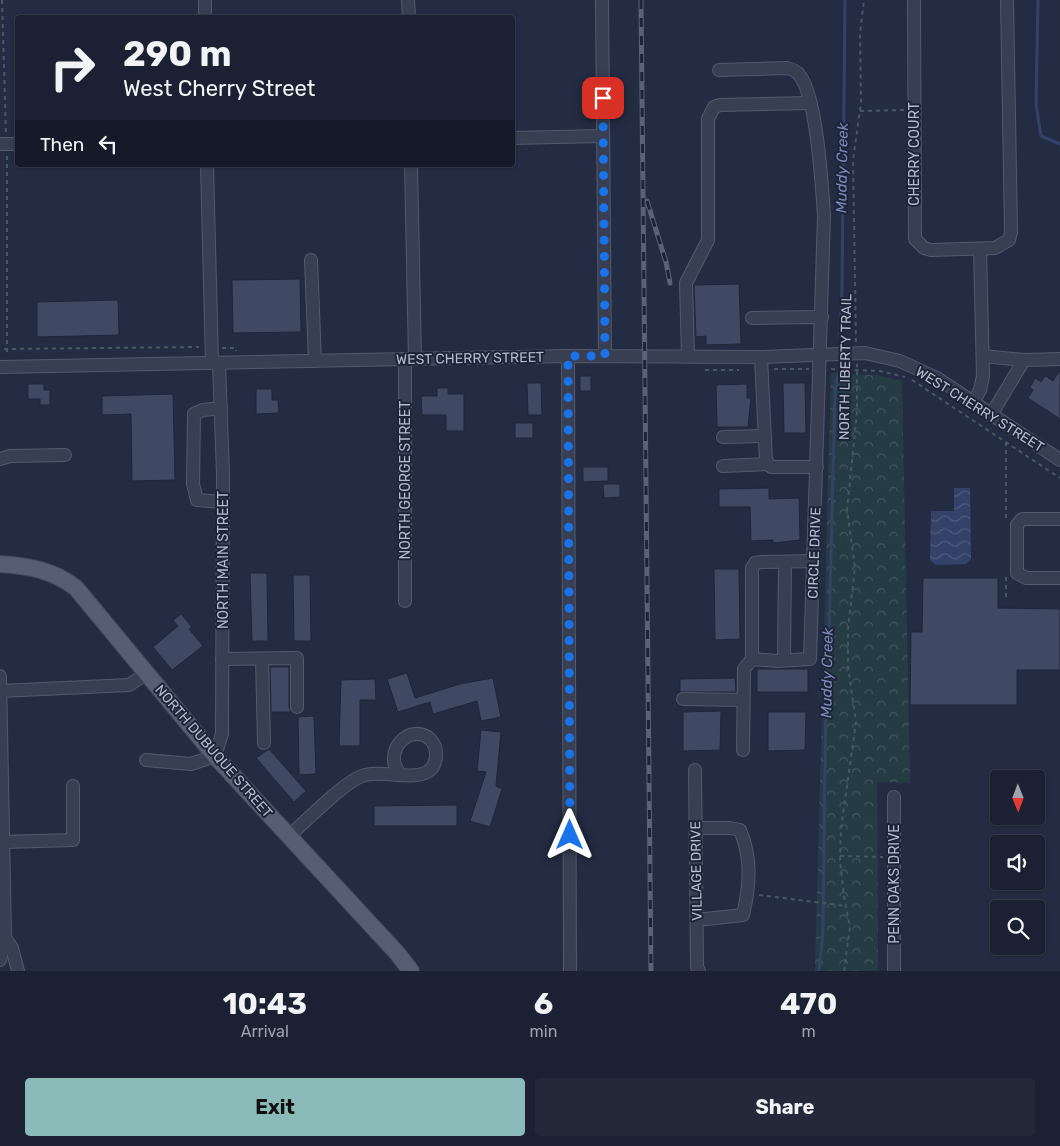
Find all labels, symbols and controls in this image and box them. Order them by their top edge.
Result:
text: 290 m [123,33,232,75]
icon: right [40,35,105,100]
text: West Cherry Street [123,75,315,102]
pin [582,77,624,119]
icon: arrive [589,84,617,112]
street label: CHERRY COURT [906,102,923,206]
water label: Muddy Creek [832,122,852,213]
icon: left [94,130,122,158]
text: Then [40,133,84,156]
street label: NORTH LIBERTY TRAIL [836,293,855,440]
street label: WEST CHERRY STREET [396,349,544,368]
street label: WEST CHERRY STREET [912,363,1047,456]
street label: NORTH GEORGE STREET [397,401,414,559]
street label: NORTH MAIN STREET [215,491,232,629]
street label: CIRCLE DRIVE [804,507,825,599]
water label: Muddy Creek [817,627,837,718]
street label: NORTH DUBUQUE STREET [151,681,276,821]
north arrow [990,770,1045,825]
map controls [990,770,1045,955]
position arrow [543,808,595,860]
street label: VILLAGE DRIVE [687,821,706,921]
street label: PENN OAKS DRIVE [886,824,903,944]
button: sound [990,835,1045,890]
button: search [990,900,1045,955]
text: 10:43 [223,986,307,1022]
text: 6 [534,986,553,1022]
text: 470 [780,986,837,1022]
text: Arrival [241,1022,289,1041]
text: min [530,1022,557,1041]
text: m [802,1022,816,1041]
button: Exit [25,1078,525,1136]
button: Share [535,1078,1035,1136]

